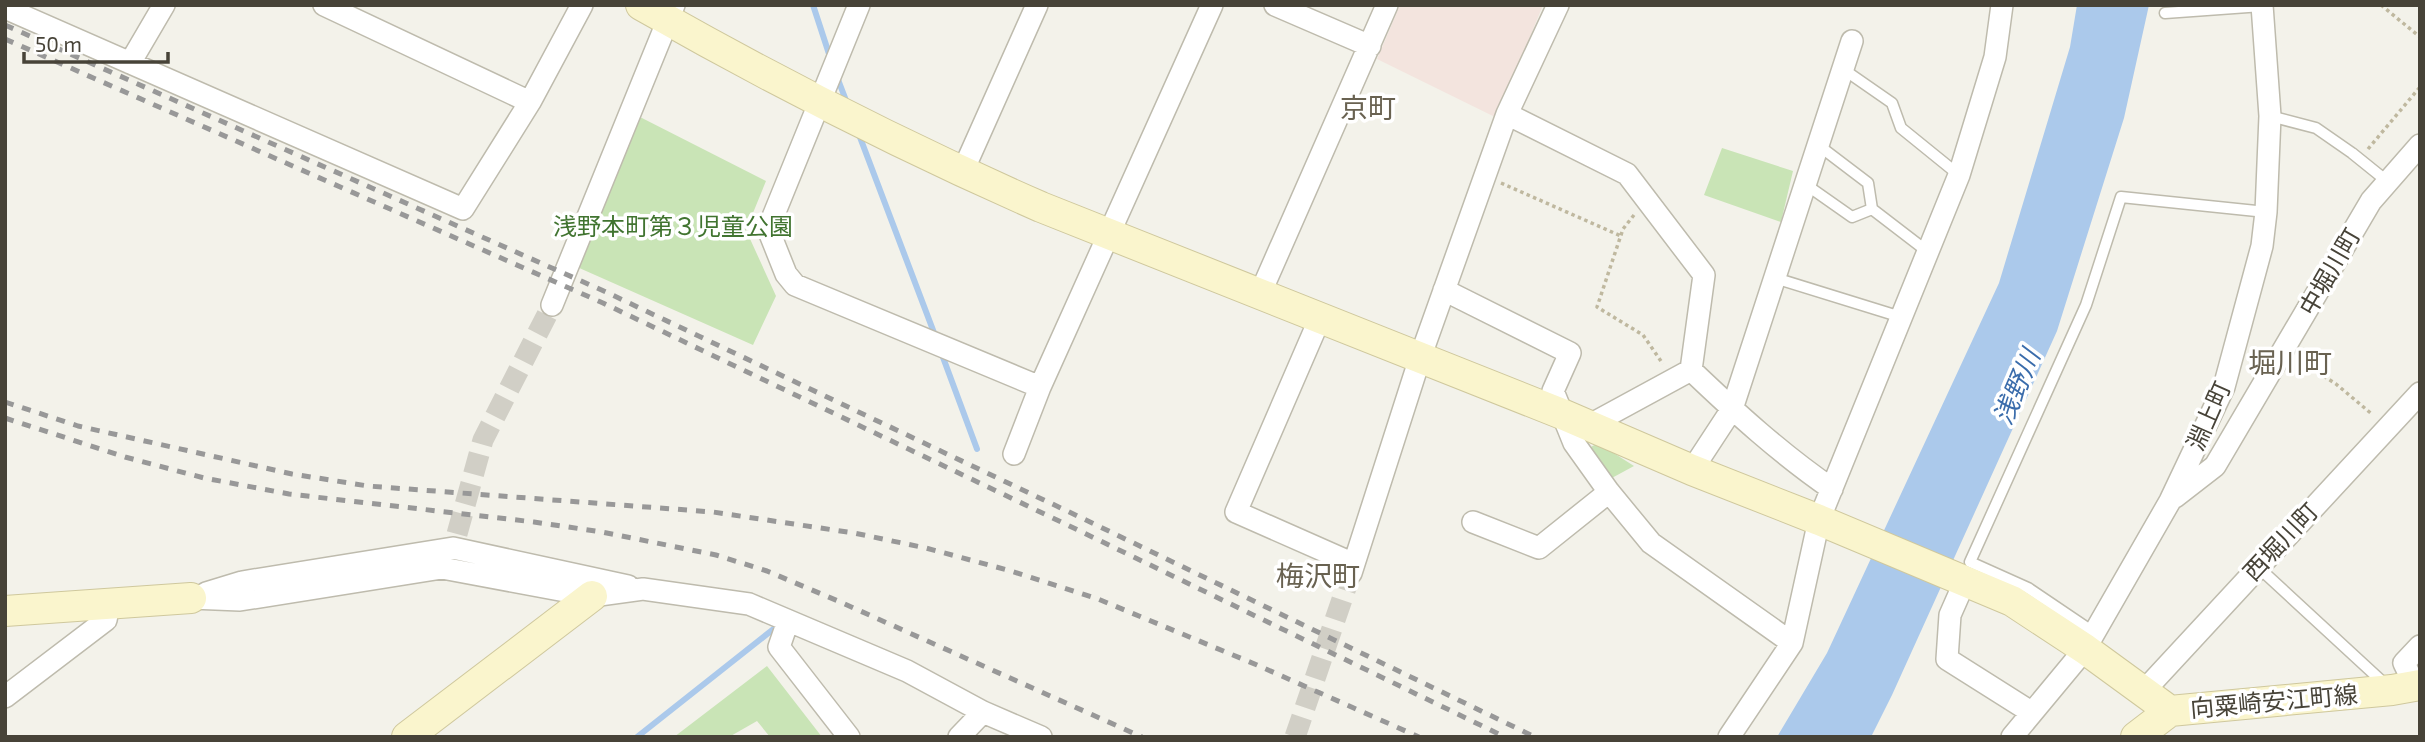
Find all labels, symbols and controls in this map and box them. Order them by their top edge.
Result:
scale bar [24,21,168,65]
text: 50 m [35,31,82,56]
district label: 京町 [1340,90,1396,124]
park label: 浅野本町第３児童公園 [553,211,793,240]
street label: 中堀川町 [2292,222,2365,320]
water label: 浅野川 [1986,342,2046,428]
district label: 堀川町 [2248,345,2332,379]
street label: 淵上町 [2180,377,2236,454]
street label: 西堀川町 [2237,496,2323,586]
district label: 梅沢町 [1276,558,1360,592]
street label: 向粟崎安江町線 [2189,679,2359,722]

